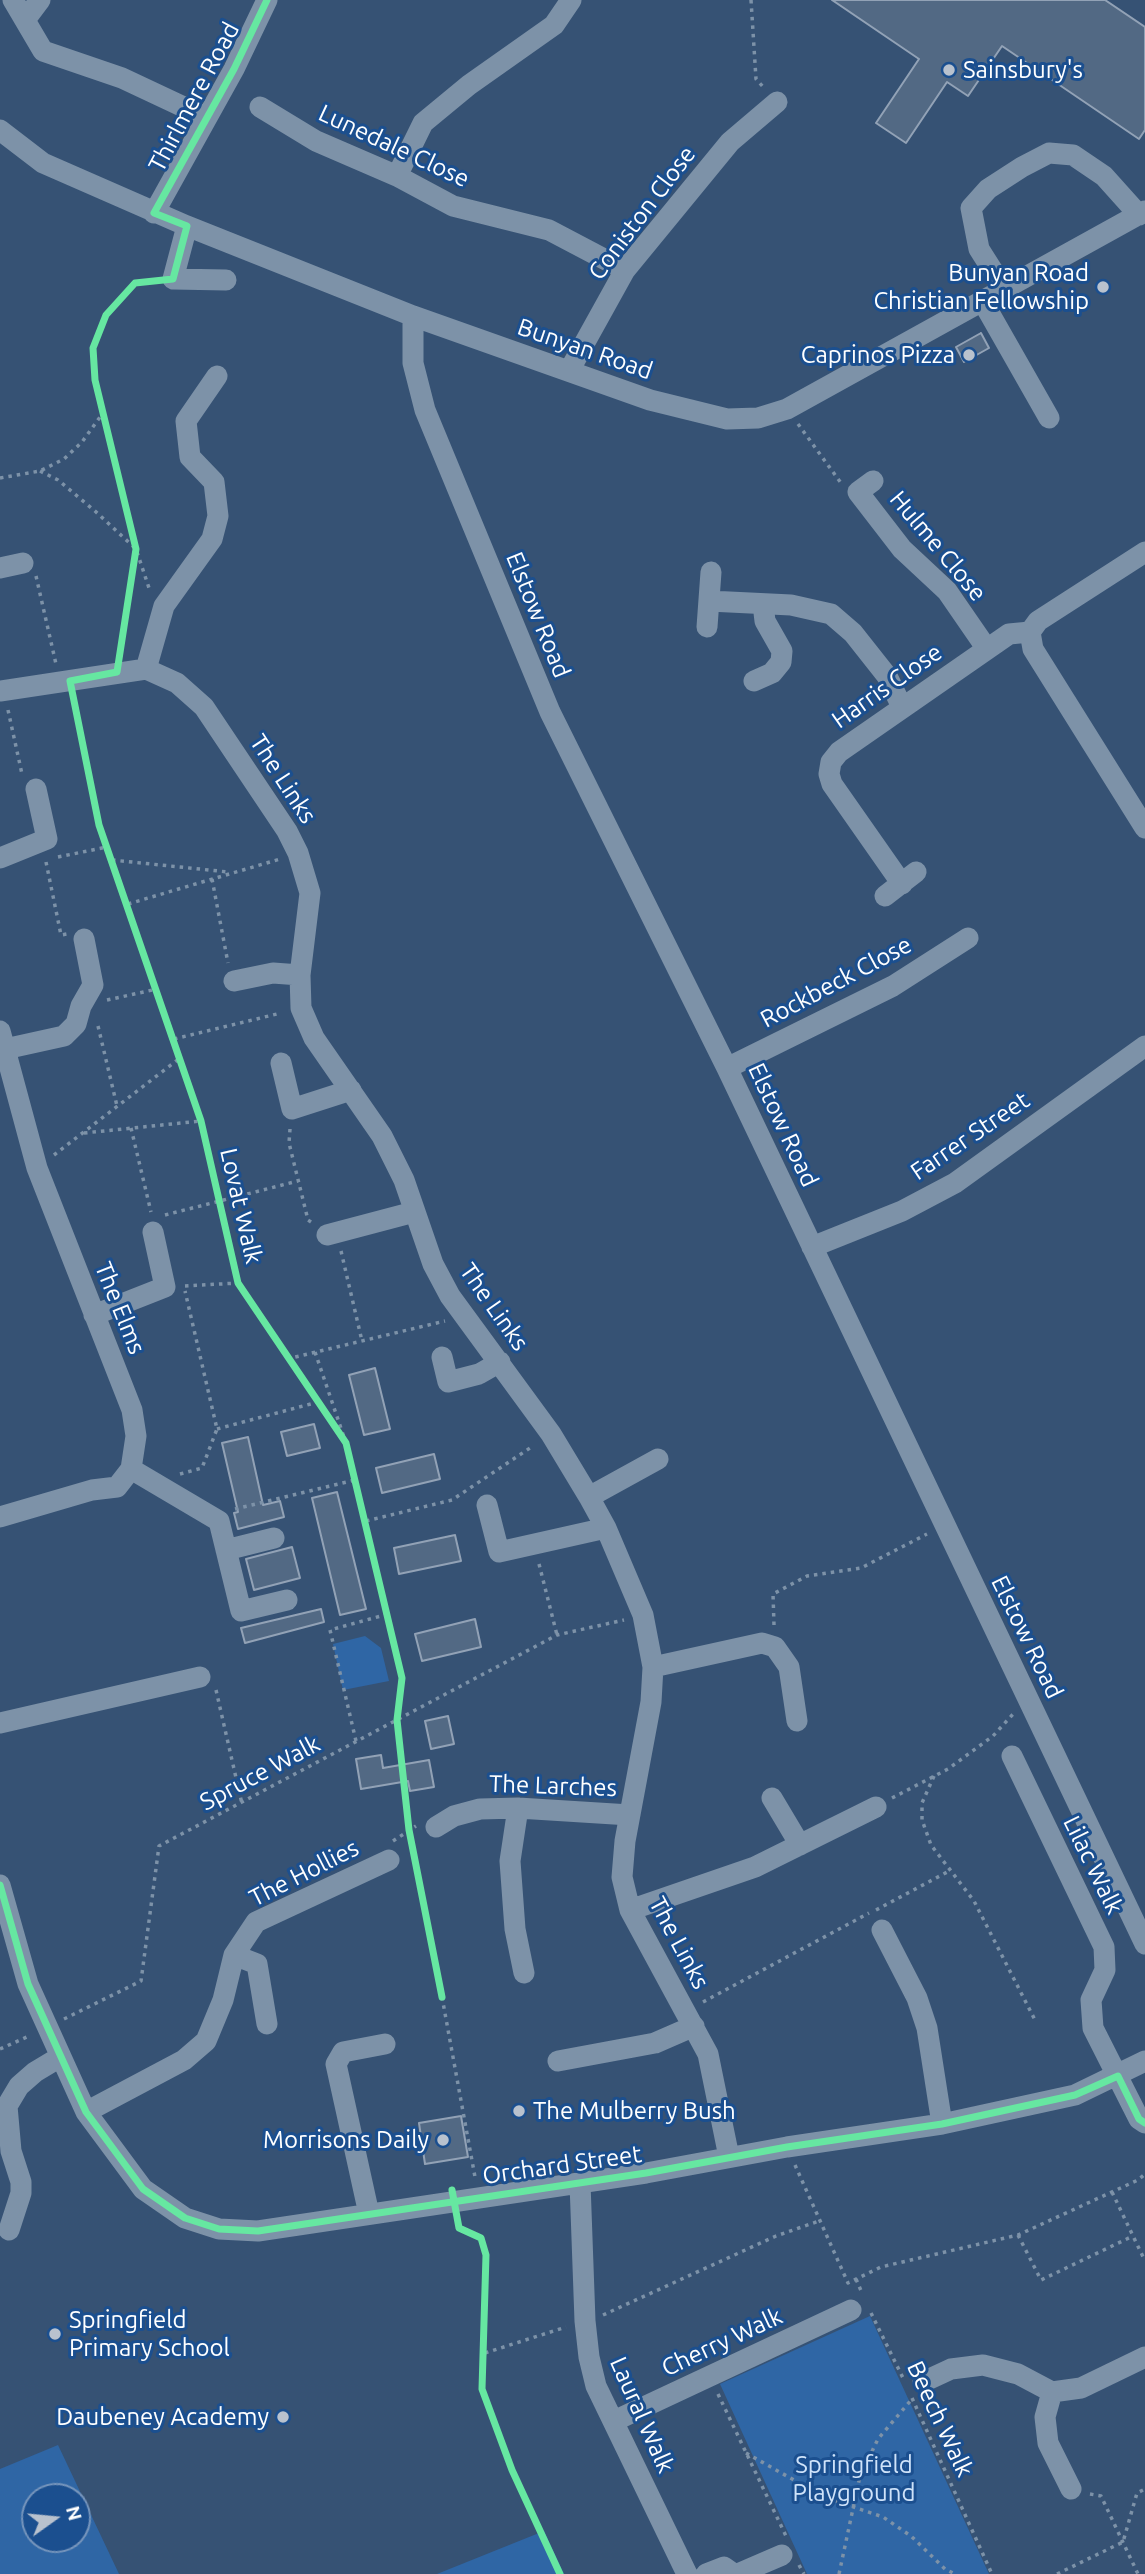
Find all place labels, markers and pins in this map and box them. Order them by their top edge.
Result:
place label: Sainsbury's [963,56,1083,84]
marker: Sainsbury's [941,62,957,78]
place label: Bunyan Road Christian Fellowship [873,259,1089,315]
marker: Bunyan Road Christian Fellowship [1095,279,1111,295]
place label: Caprinos Pizza [801,341,955,369]
marker: Caprinos Pizza [961,347,977,363]
place label: The Mulberry Bush [533,2097,736,2125]
marker: The Mulberry Bush [511,2103,527,2119]
place label: Morrisons Daily [263,2126,429,2154]
marker: Morrisons Daily [435,2132,451,2148]
place label: Springfield Primary School [69,2306,230,2362]
marker: Springfield Primary School [47,2326,63,2342]
place label: Daubeney Academy [56,2403,269,2431]
marker: Daubeney Academy [275,2409,291,2425]

